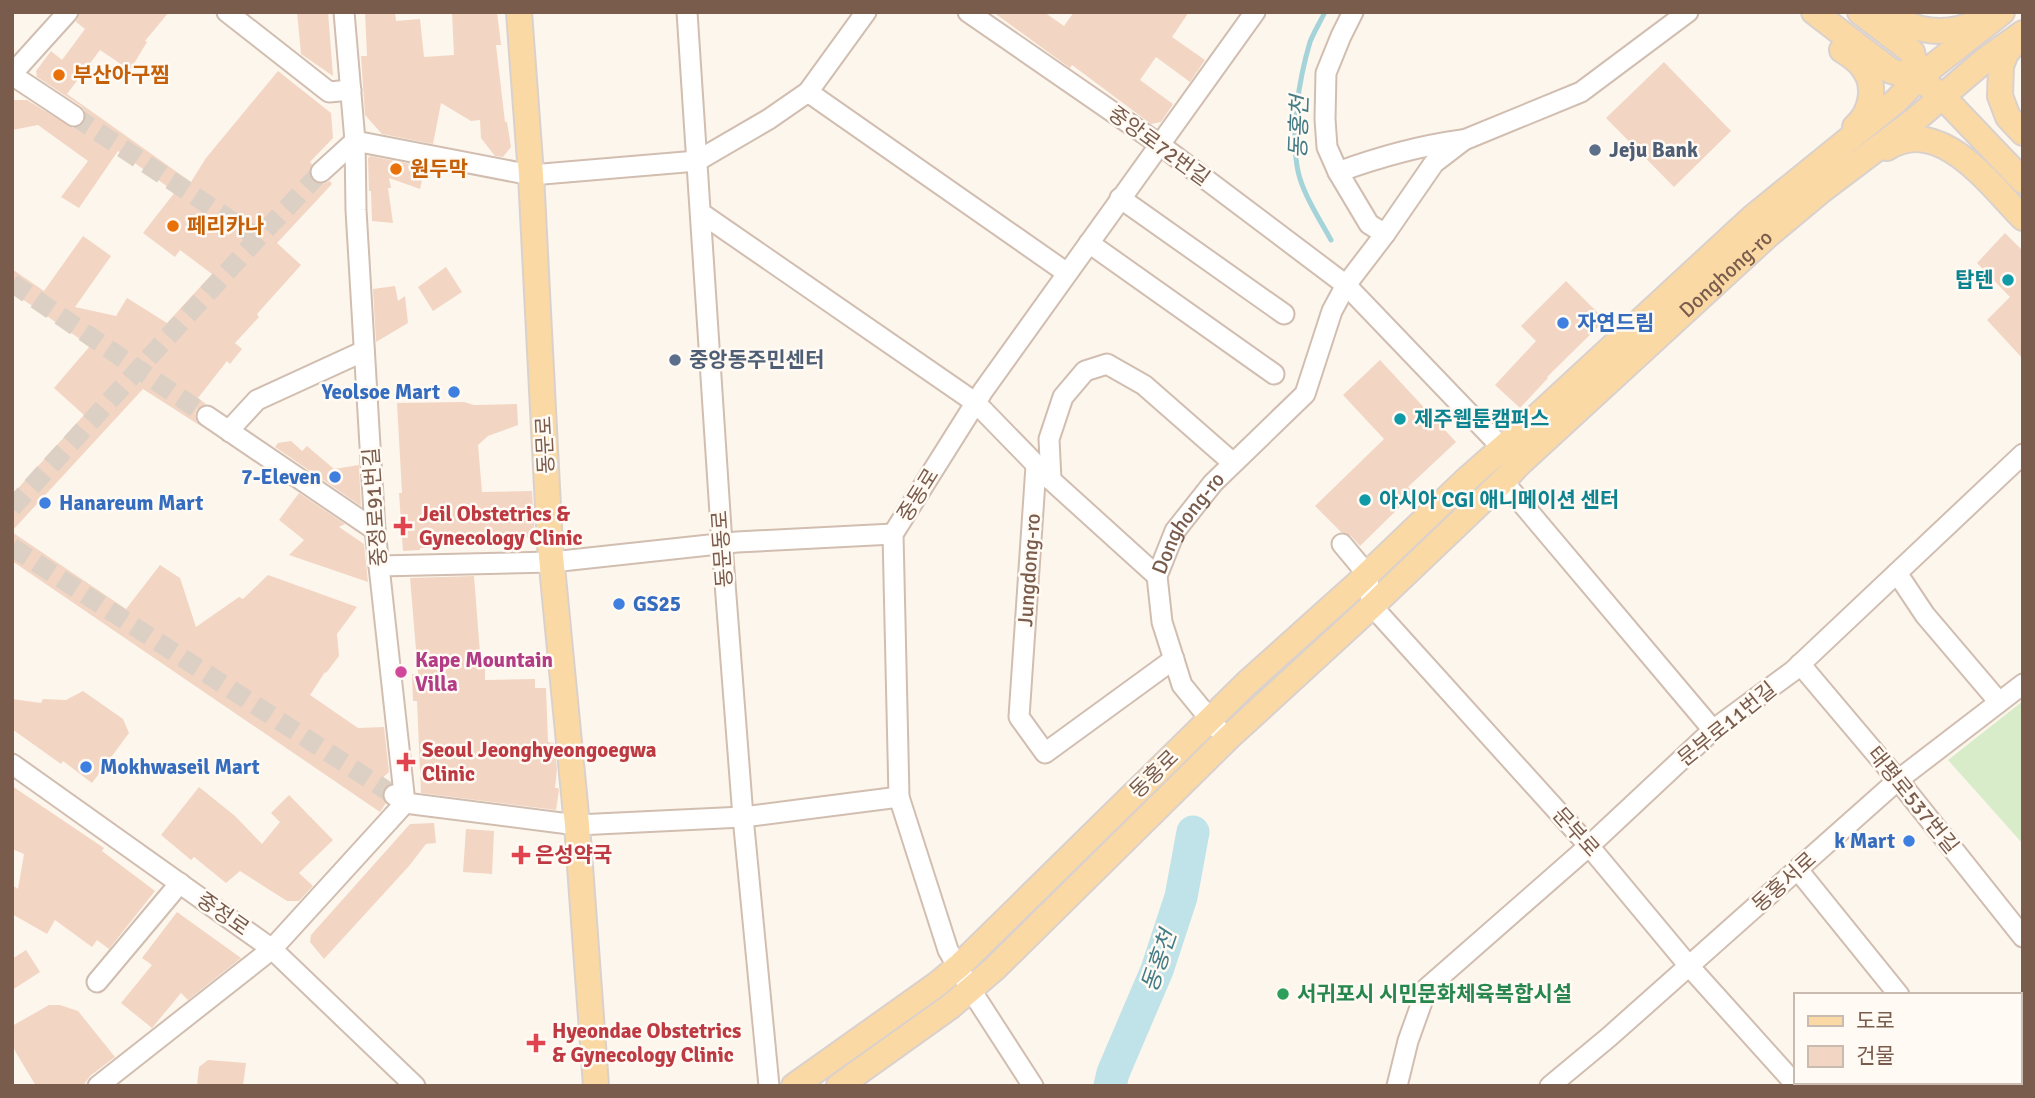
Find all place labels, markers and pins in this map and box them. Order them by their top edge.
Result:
place label: 부산아구찜 [73,62,170,88]
marker: 부산아구찜 [51,67,67,83]
place label: Jeju Bank [1609,137,1698,163]
marker: Jeju Bank [1587,142,1603,158]
place label: 원두막 [410,156,468,182]
marker: 원두막 [388,161,404,177]
place label: 페리카나 [187,213,264,239]
marker: 페리카나 [165,218,181,234]
place label: 탑텐 [1955,267,1994,293]
marker: 탑텐 [2000,272,2016,288]
place label: 자연드림 [1577,310,1654,336]
marker: 자연드림 [1555,315,1571,331]
place label: 중앙동주민센터 [689,347,824,373]
marker: 중앙동주민센터 [667,352,683,368]
place label: Yeolsoe Mart [321,379,440,405]
marker: Yeolsoe Mart [446,384,462,400]
place label: 제주웹툰캠퍼스 [1414,406,1549,432]
marker: 제주웹툰캠퍼스 [1392,411,1408,427]
place label: 7-Eleven [241,464,321,490]
marker: 7-Eleven [327,469,343,485]
place label: 아시아 CGI 애니메이션 센터 [1379,487,1619,513]
place label: Hanareum Mart [59,490,203,516]
marker: 아시아 CGI 애니메이션 센터 [1357,492,1373,508]
marker: Hanareum Mart [37,495,53,511]
place label: Jeil Obstetrics & Gynecology Clinic [419,501,582,551]
marker: Jeil Obstetrics & Gynecology Clinic [393,516,413,536]
place label: GS25 [633,591,681,617]
marker: GS25 [611,596,627,612]
place label: Kape Mountain Villa [415,647,553,697]
marker: Kape Mountain Villa [393,664,409,680]
place label: Seoul Jeonghyeongoegwa Clinic [422,737,657,787]
marker: Seoul Jeonghyeongoegwa Clinic [396,752,416,772]
place label: Mokhwaseil Mart [100,754,260,780]
marker: Mokhwaseil Mart [78,759,94,775]
place label: k Mart [1834,828,1895,854]
marker: k Mart [1901,833,1917,849]
place label: 은성약국 [535,842,612,868]
marker: 은성약국 [513,847,529,863]
place label: 서귀포시 시민문화체육복합시설 [1297,981,1572,1007]
marker: 서귀포시 시민문화체육복합시설 [1275,986,1291,1002]
place label: Hyeondae Obstetrics & Gynecology Clinic [552,1018,741,1068]
marker: Hyeondae Obstetrics & Gynecology Clinic [526,1033,546,1053]

